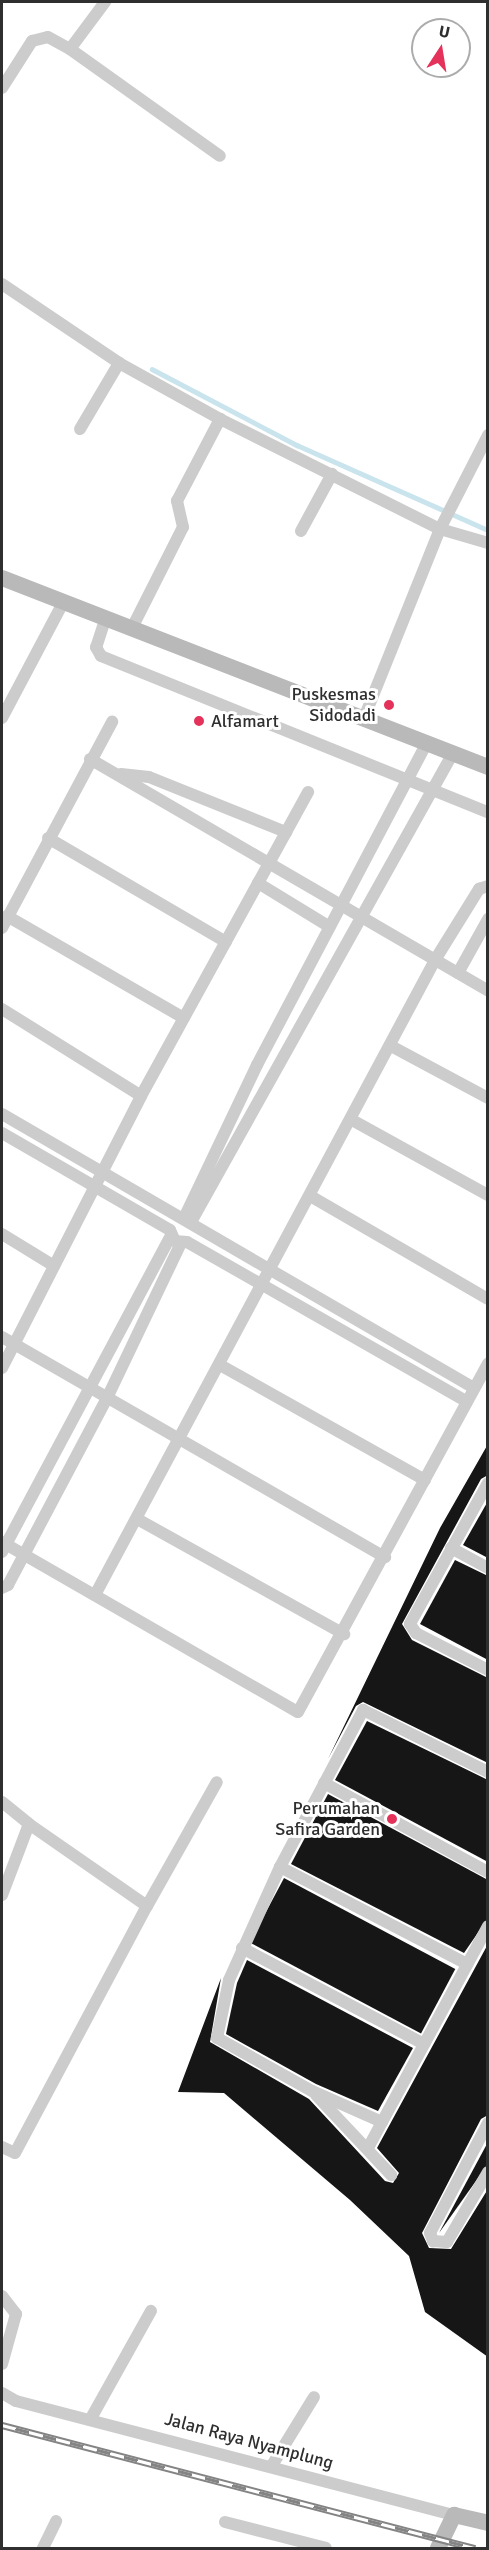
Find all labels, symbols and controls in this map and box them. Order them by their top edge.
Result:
north arrow [411,18,471,78]
text: U [437,21,452,43]
place label: Puskesmas Sidodadi [291,684,376,726]
marker: Puskesmas Sidodadi [380,696,398,714]
place label: Alfamart [211,710,279,732]
marker: Alfamart [192,714,206,728]
place label: Perumahan Safira Garden [275,1798,380,1840]
marker: Perumahan Safira Garden [385,1812,399,1826]
street label: Jalan Raya Nyamplung [162,2408,336,2474]

